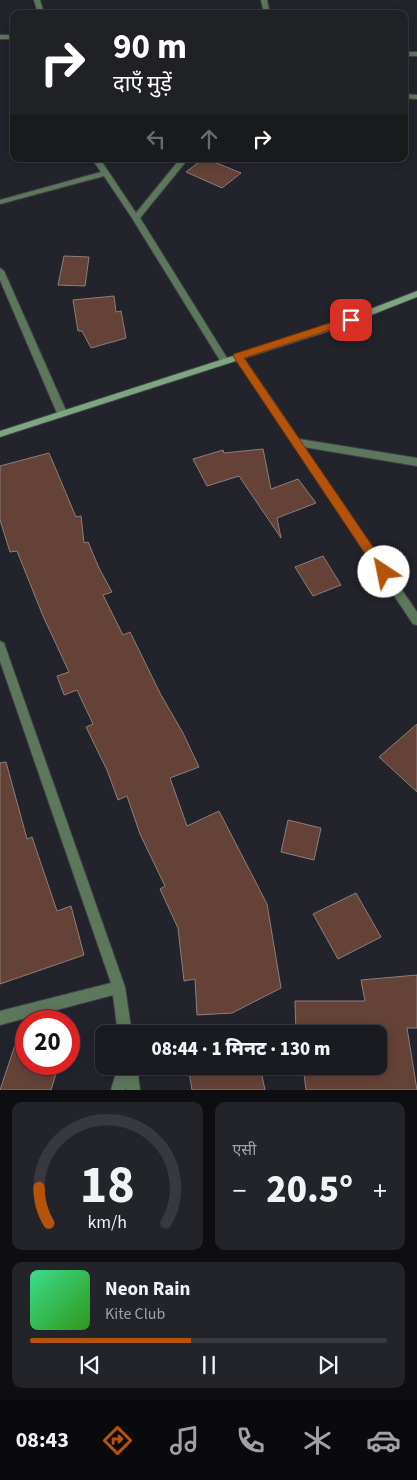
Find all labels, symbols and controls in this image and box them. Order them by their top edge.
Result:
text: 90 m [113,22,187,72]
icon: right [30,30,95,95]
text: दाएँ मुड़ें [113,68,172,100]
icon: left [142,125,170,153]
icon: ahead [195,125,223,153]
icon: right [248,125,276,153]
pin [330,299,372,341]
icon: arrive [337,306,365,334]
position arrow [357,545,409,597]
speed limit sign: 20 [15,1010,80,1075]
text: 08:44 · 1 मिनट · 130 m [152,1036,330,1063]
text: एसी [233,1139,256,1161]
text: 18 [80,1149,135,1223]
text: 20.5° [266,1163,353,1217]
text: − [233,1171,246,1211]
text: + [373,1171,387,1211]
text: km/h [87,1210,127,1235]
text: Neon Rain [105,1276,190,1303]
text: Kite Club [105,1303,165,1325]
icon: previous [76,1351,104,1379]
icon: pause [195,1351,223,1379]
icon: next [314,1351,342,1379]
icon: directions [100,1423,135,1458]
icon: music [167,1423,202,1458]
icon: phone [233,1423,268,1458]
icon: climate [300,1423,335,1458]
icon: car [366,1423,401,1458]
text: 08:43 [16,1424,69,1456]

